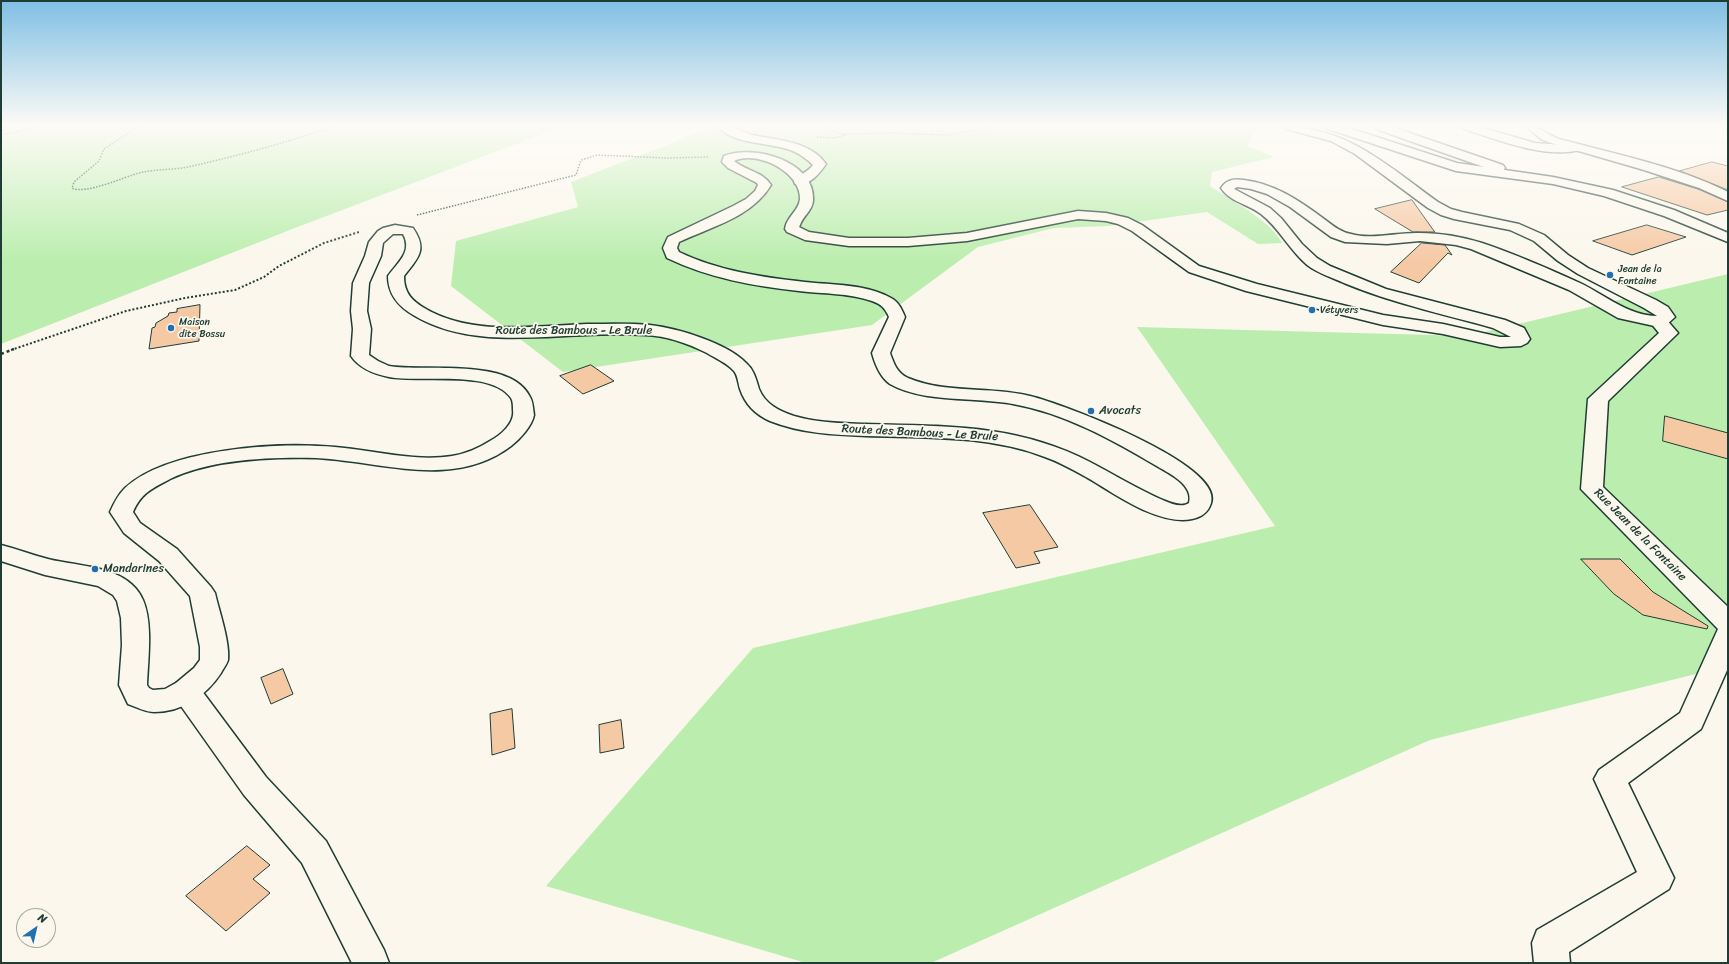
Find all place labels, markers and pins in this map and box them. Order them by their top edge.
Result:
place label: Jean de la Fontaine [1618,263,1662,286]
marker: Jean de la Fontaine [1605,270,1615,280]
place label: Vétyvers [1320,304,1358,316]
marker: Vétyvers [1307,305,1317,315]
place label: Maison dite Bossu [179,316,225,340]
marker: Maison dite Bossu [166,323,176,333]
place label: Avocats [1099,404,1141,418]
marker: Avocats [1086,406,1096,416]
place label: Mandarines [103,562,164,576]
marker: Mandarines [90,564,100,574]

